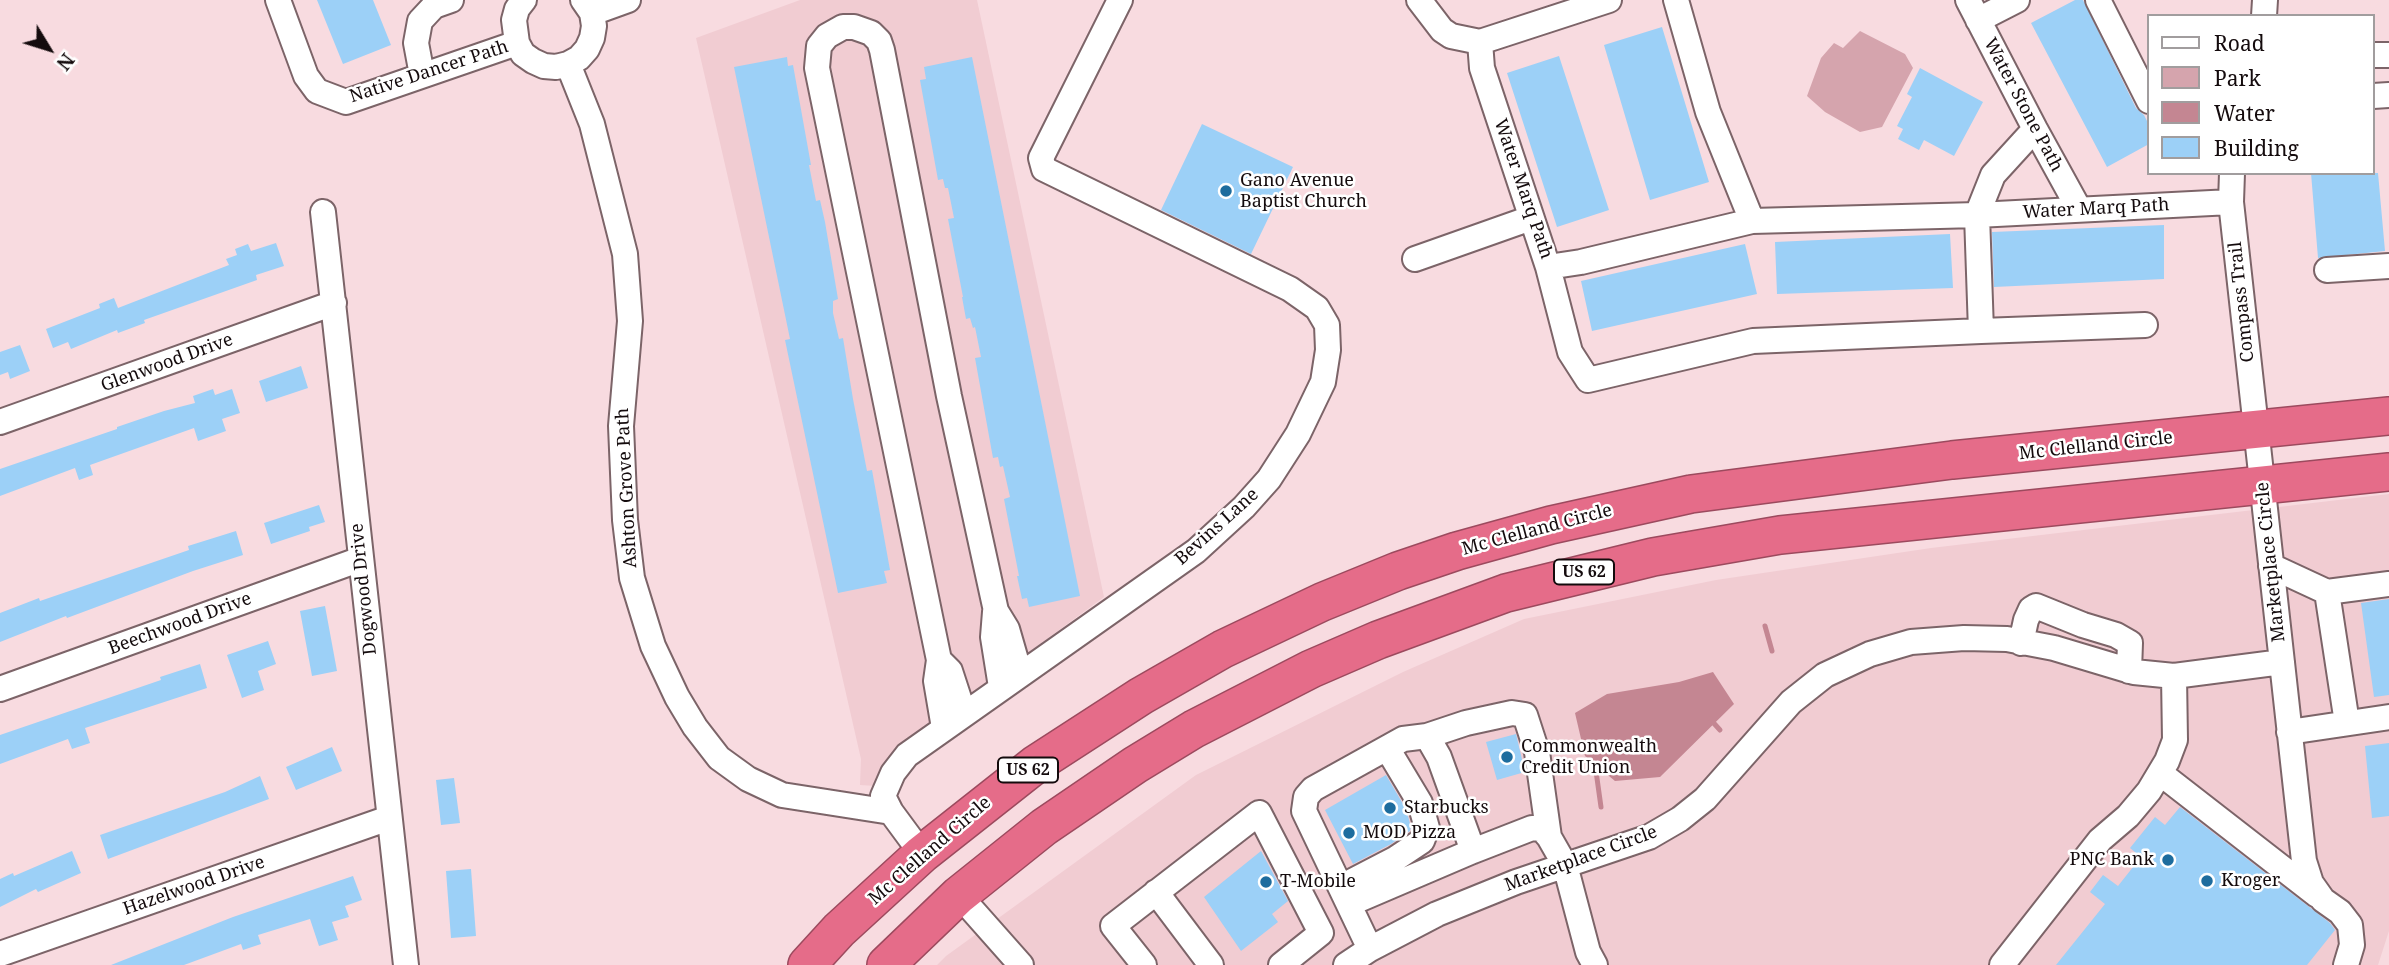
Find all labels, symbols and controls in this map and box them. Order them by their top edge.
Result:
north arrow [14,14,84,84]
legend [2148,14,2375,175]
text: Road [2214,29,2265,57]
street label: Water Stone Path [1979,35,2067,175]
street label: Native Dancer Path [347,36,511,108]
text: N [51,48,80,76]
text: Park [2214,64,2261,92]
text: Water [2214,99,2275,127]
street label: Water Marq Path [1489,116,1557,262]
text: Building [2214,134,2299,162]
place label: Gano Avenue Baptist Church [1240,170,1367,212]
marker: Gano Avenue Baptist Church [1218,183,1234,199]
street label: Water Marq Path [2022,194,2170,224]
street label: Compass Trail [2225,241,2259,363]
street label: Glenwood Drive [98,329,236,397]
street label: Ashton Grove Path [612,407,642,569]
street label: Mc Clelland Circle [2018,427,2174,465]
street label: Marketplace Circle [2252,481,2290,643]
street label: Bevins Lane [1171,484,1263,570]
street label: Mc Clelland Circle [1460,500,1614,560]
street label: Dogwood Drive [346,522,382,656]
road number: US 62 [1554,559,1614,584]
street label: Beechwood Drive [105,588,255,660]
place label: Commonwealth Credit Union [1521,736,1657,778]
marker: Commonwealth Credit Union [1499,749,1515,765]
road number: US 62 [998,758,1058,782]
street label: Mc Clelland Circle [865,792,995,910]
place label: Starbucks [1404,797,1489,819]
marker: Starbucks [1382,800,1398,816]
street label: Marketplace Circle [1502,821,1660,897]
place label: MOD Pizza [1363,822,1456,844]
marker: MOD Pizza [1341,825,1357,841]
place label: PNC Bank [2070,849,2154,871]
street label: Hazelwood Drive [120,852,268,920]
marker: PNC Bank [2160,852,2176,868]
place label: Kroger [2221,870,2280,892]
place label: T-Mobile [1280,871,1356,893]
marker: Kroger [2199,873,2215,889]
marker: T-Mobile [1258,874,1274,890]

